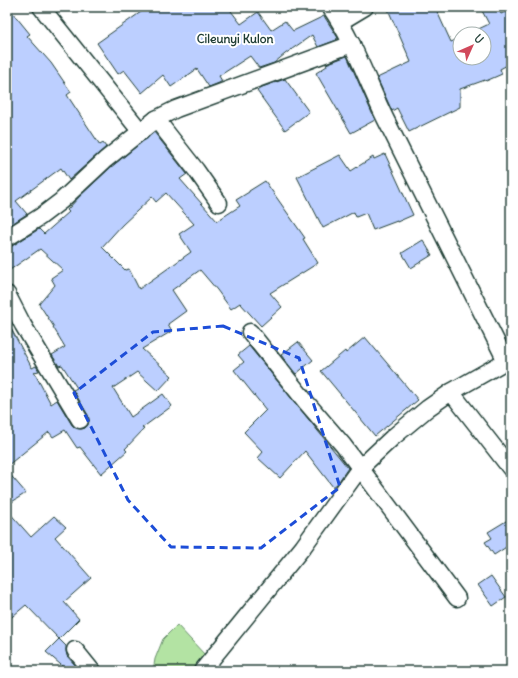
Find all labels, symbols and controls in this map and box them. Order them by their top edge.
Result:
north arrow [452,26,492,66]
district label: Cileunyi Kulon [197,31,273,47]
text: U [471,31,487,47]

